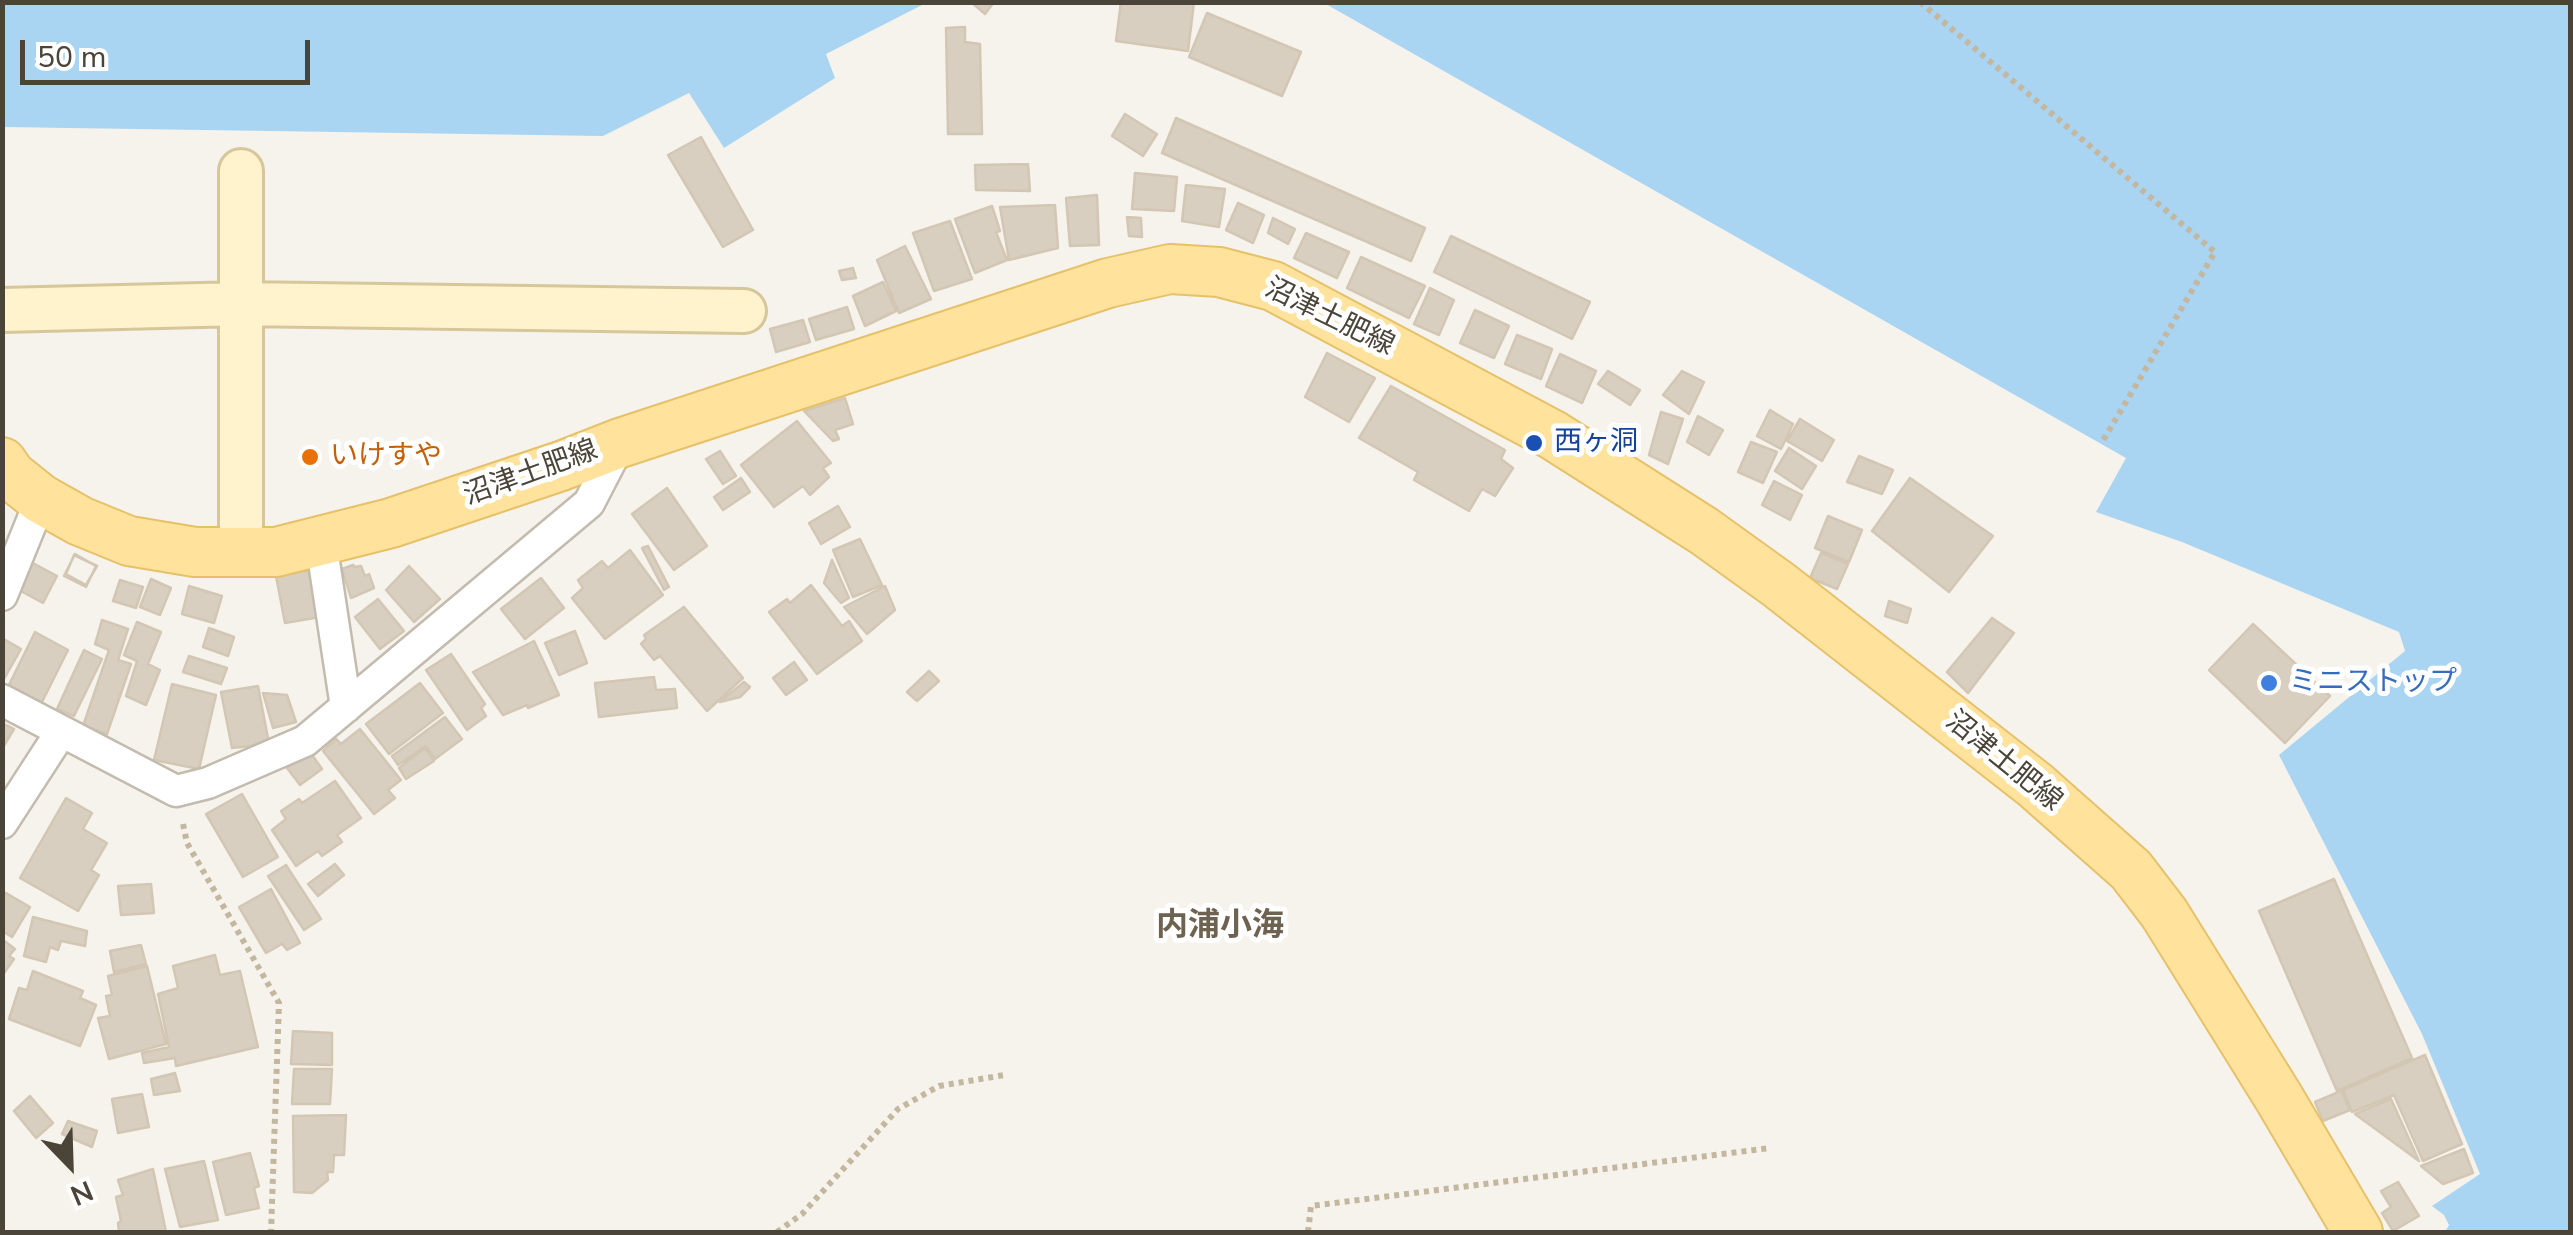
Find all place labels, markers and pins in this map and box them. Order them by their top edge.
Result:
place label: 西ヶ洞 [1554,426,1638,460]
marker: 西ヶ洞 [1523,432,1545,454]
place label: いけすや [330,440,442,474]
marker: いけすや [299,446,321,468]
place label: ミニストップ [2289,666,2457,700]
marker: ミニストップ [2258,672,2280,694]

